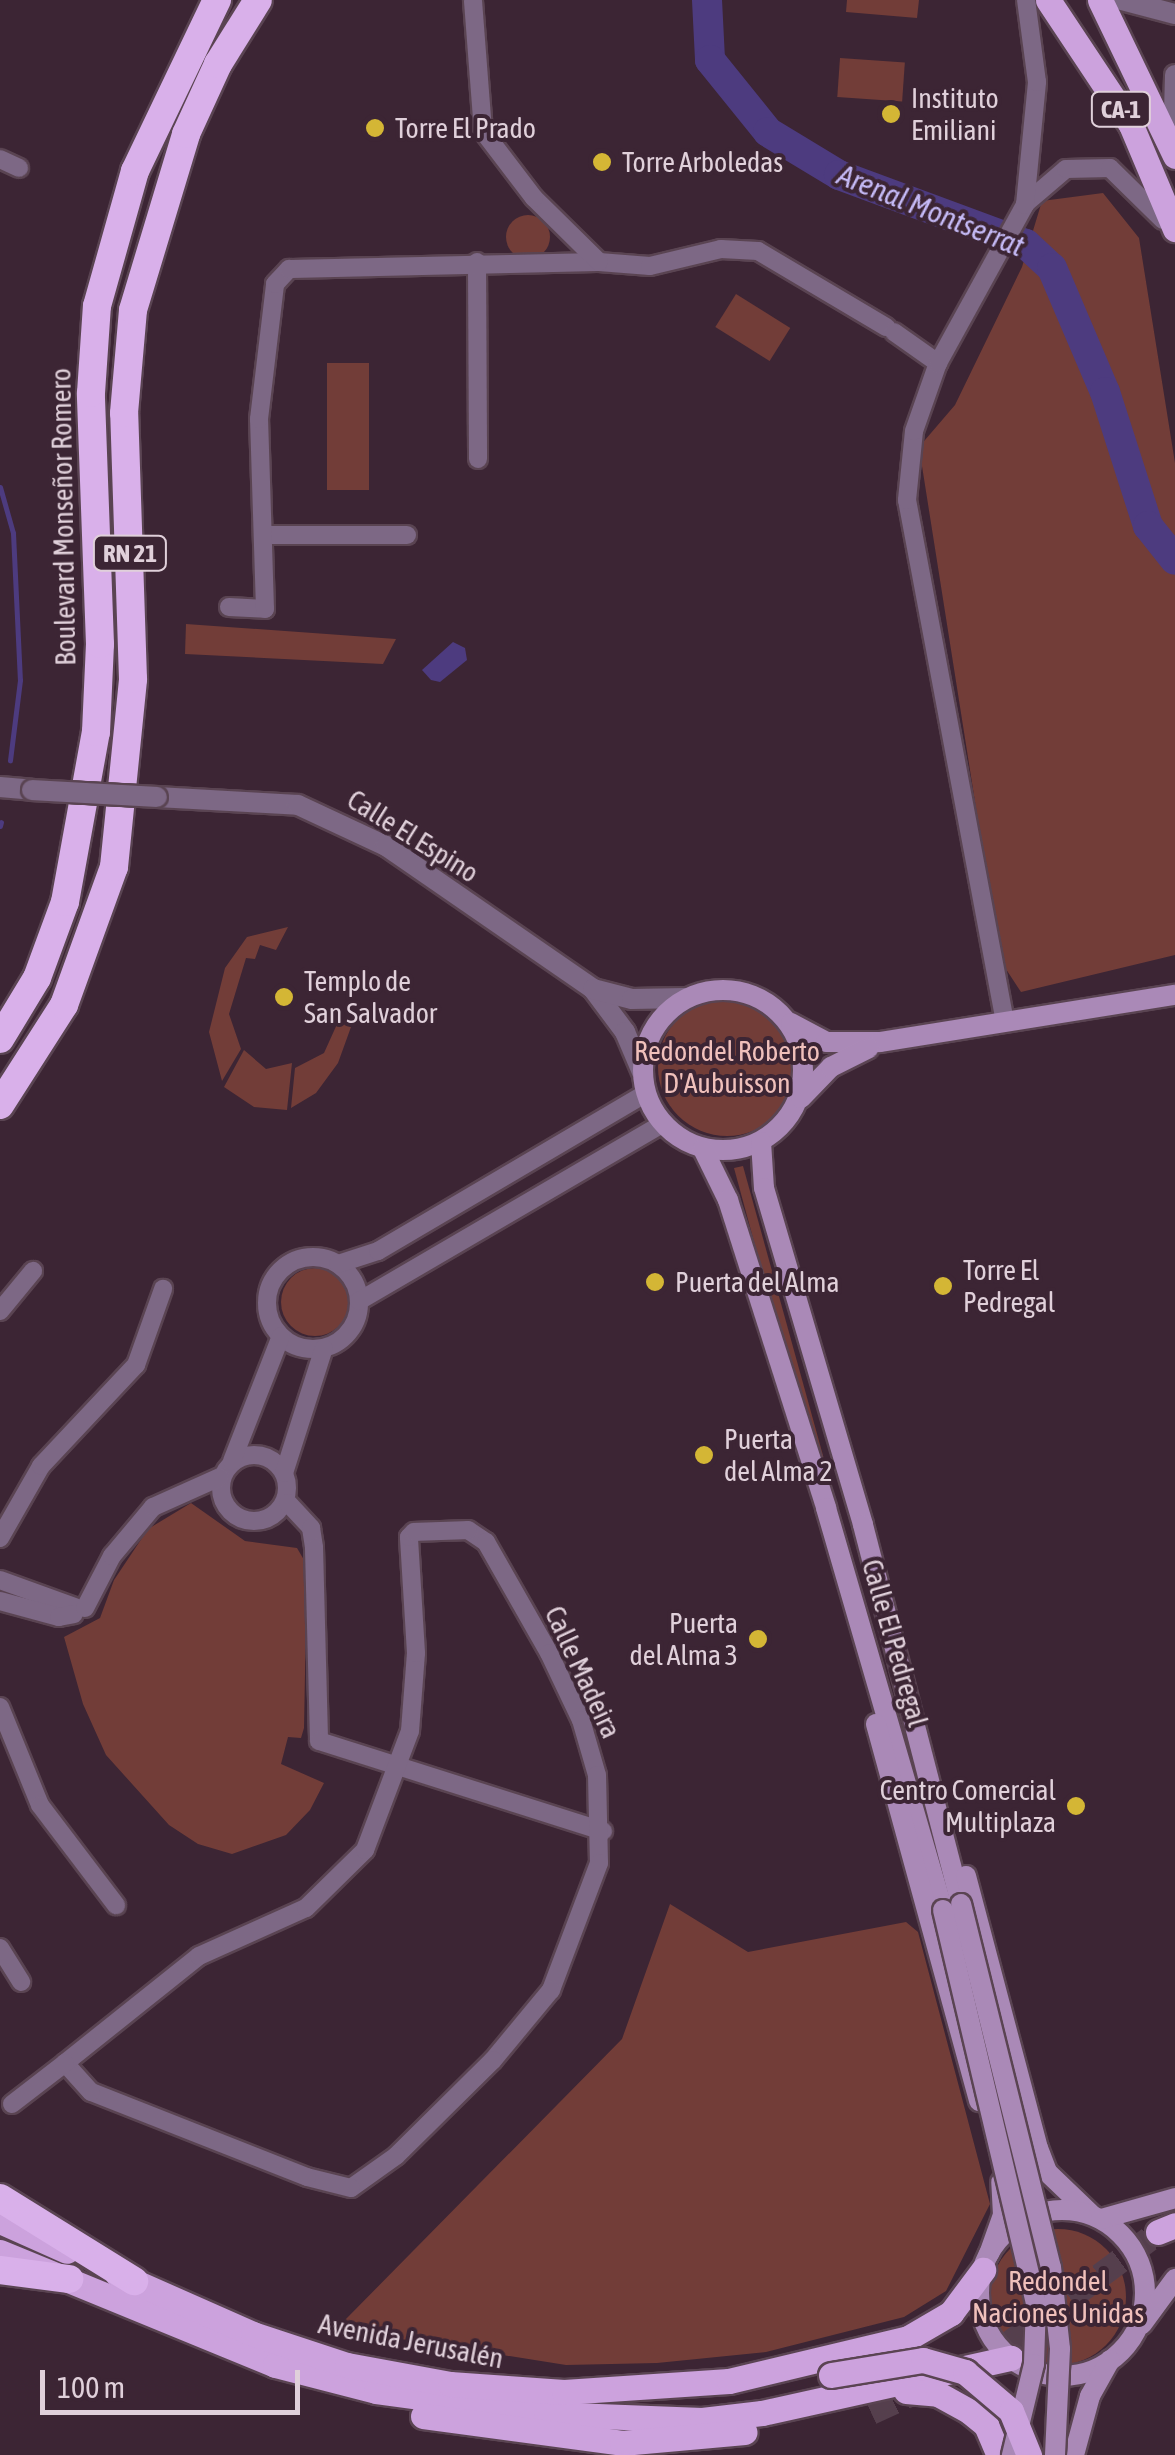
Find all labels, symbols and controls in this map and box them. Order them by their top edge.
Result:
place label: Instituto Emiliani [911,81,999,147]
road number: CA-1 [1088,89,1154,129]
marker: Instituto Emiliani [880,103,902,125]
place label: Torre El Prado [395,111,536,145]
marker: Torre El Prado [364,117,386,139]
place label: Torre Arboledas [622,145,783,179]
marker: Torre Arboledas [591,151,613,173]
water label: Arenal Montserrat [833,156,1029,264]
street label: Boulevard Monseñor Romero [44,368,82,666]
road number: RN 21 [92,533,168,573]
street label: Calle El Espino [341,782,485,890]
place label: Templo de San Salvador [304,964,437,1030]
marker: Templo de San Salvador [273,986,295,1008]
park label: Redondel Roberto D'Aubuisson [634,1034,820,1100]
place label: Torre El Pedregal [963,1253,1055,1319]
place label: Puerta del Alma [675,1265,839,1299]
marker: Puerta del Alma [644,1271,666,1293]
marker: Torre El Pedregal [932,1275,954,1297]
place label: Puerta del Alma 2 [724,1422,833,1488]
marker: Puerta del Alma 2 [693,1444,715,1466]
street label: Calle El Pedregal [855,1556,935,1730]
street label: Calle Madeira [538,1601,628,1743]
place label: Puerta del Alma 3 [629,1606,738,1672]
marker: Puerta del Alma 3 [747,1628,769,1650]
place label: Centro Comercial Multiplaza [880,1773,1056,1839]
marker: Centro Comercial Multiplaza [1065,1795,1087,1817]
park label: Redondel Naciones Unidas [972,2264,1144,2330]
street label: Avenida Jerusalén [316,2307,506,2375]
scale bar [45,2350,305,2412]
text: 100 m [57,2370,125,2404]

